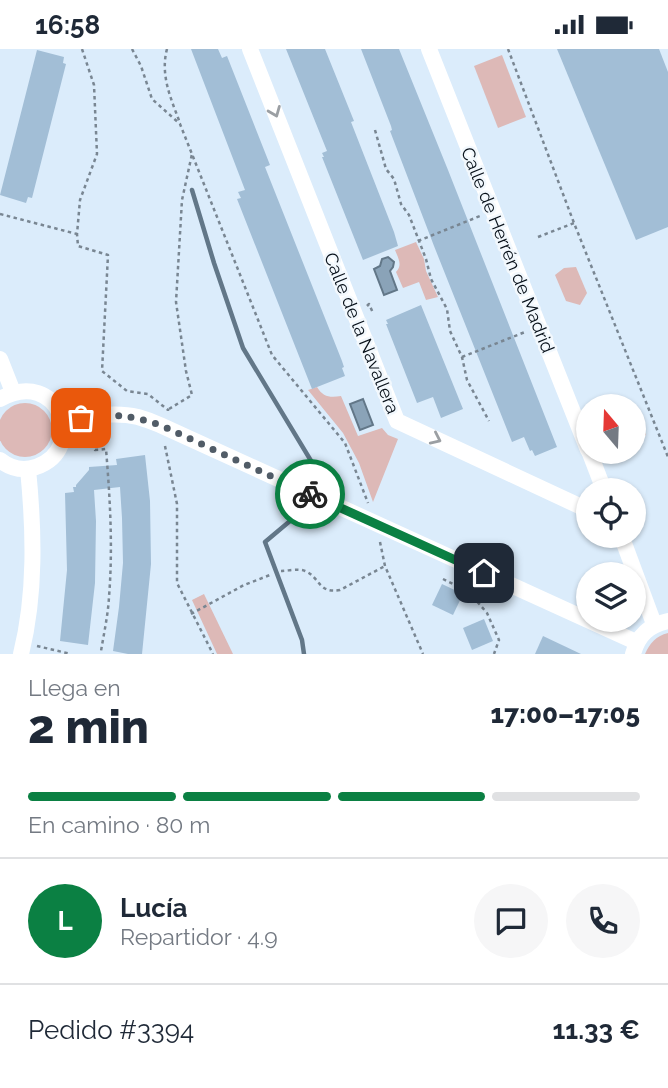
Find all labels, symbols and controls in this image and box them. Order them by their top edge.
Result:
text: 16:58 [35,10,100,40]
one-way arrow [267,106,281,118]
street label: Calle de Herrén de Madrid [457,144,559,356]
street label: Calle de la Navallera [320,249,404,417]
pin [51,388,111,448]
north arrow [576,394,646,464]
map controls [576,394,646,632]
icon: bag [62,399,100,437]
one-way arrow [429,431,441,445]
courier [275,459,345,529]
icon: bike [291,475,329,513]
button: locate [576,478,646,548]
pin [454,543,514,603]
icon: home [465,554,503,592]
button: layers [576,562,646,632]
text: Llega en [28,674,121,701]
text: 17:00–17:05 [490,699,640,729]
text: 2 min [28,700,149,754]
text: En camino · 80 m [28,811,210,838]
button: chat [474,884,548,958]
button: phone [566,884,640,958]
text: Lucía [120,893,187,923]
text: L [57,906,73,936]
text: Repartidor · 4.9 [120,923,278,950]
text: Pedido #3394 [28,1015,194,1045]
text: 11.33 € [552,1015,640,1045]

